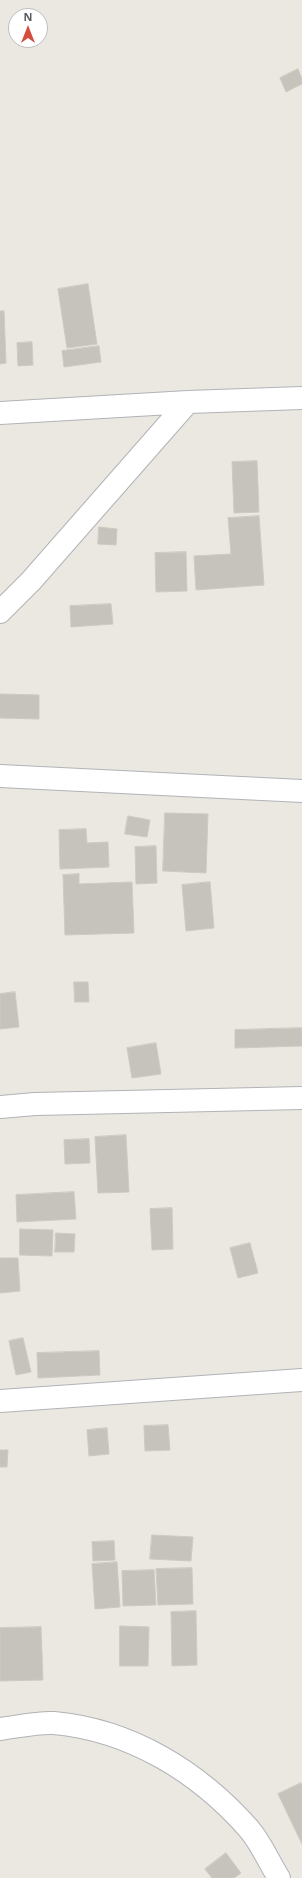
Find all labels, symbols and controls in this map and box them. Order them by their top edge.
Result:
north arrow [8,8,48,48]
text: N [24,9,32,24]

